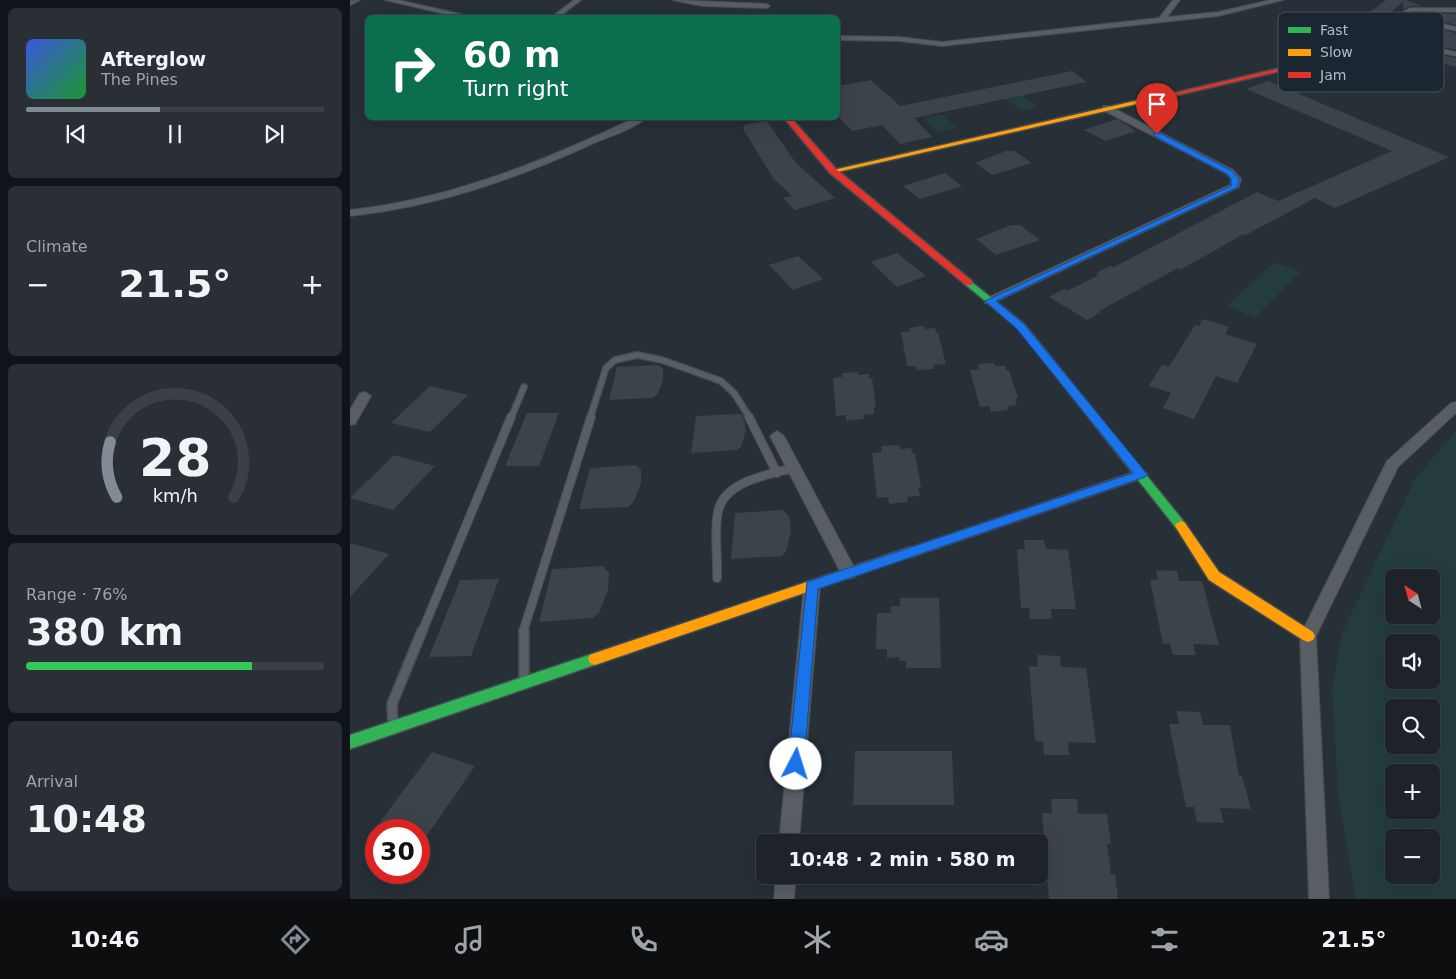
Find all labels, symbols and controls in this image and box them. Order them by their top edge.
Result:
legend [1278,12,1444,92]
text: Fast [1320,22,1349,38]
icon: right [380,35,445,100]
text: 60 m [463,35,560,75]
text: Slow [1320,44,1353,60]
text: Afterglow [101,48,206,70]
text: Jam [1319,67,1346,83]
text: The Pines [101,70,178,89]
text: Turn right [463,76,568,101]
pin [1136,83,1178,134]
icon: arrive [1143,90,1171,118]
icon: previous [62,120,90,148]
icon: pause [161,120,189,148]
icon: next [260,120,288,148]
text: Climate [26,237,88,256]
text: 21.5° [119,262,231,306]
text: − [26,268,49,301]
text: + [301,268,324,301]
text: 28 [139,428,211,488]
text: km/h [152,485,198,506]
north arrow [1385,569,1440,624]
map controls [1385,569,1440,884]
text: Range · 76% [26,585,128,604]
text: 380 km [26,610,183,654]
button: sound [1385,634,1440,689]
button: search [1385,699,1440,754]
position arrow [769,737,821,789]
button: + [1385,764,1440,819]
text: Arrival [26,772,78,791]
text: 10:48 [26,797,147,841]
speed limit sign: 30 [365,819,430,884]
button: − [1385,829,1440,884]
text: 10:48 · 2 min · 580 m [788,848,1016,870]
icon: directions [278,922,313,957]
icon: music [452,922,487,957]
icon: phone [626,922,661,957]
icon: climate [800,922,835,957]
icon: car [974,922,1009,957]
icon: filters [1147,922,1182,957]
text: 10:46 [69,927,139,952]
text: 21.5° [1321,927,1387,952]

